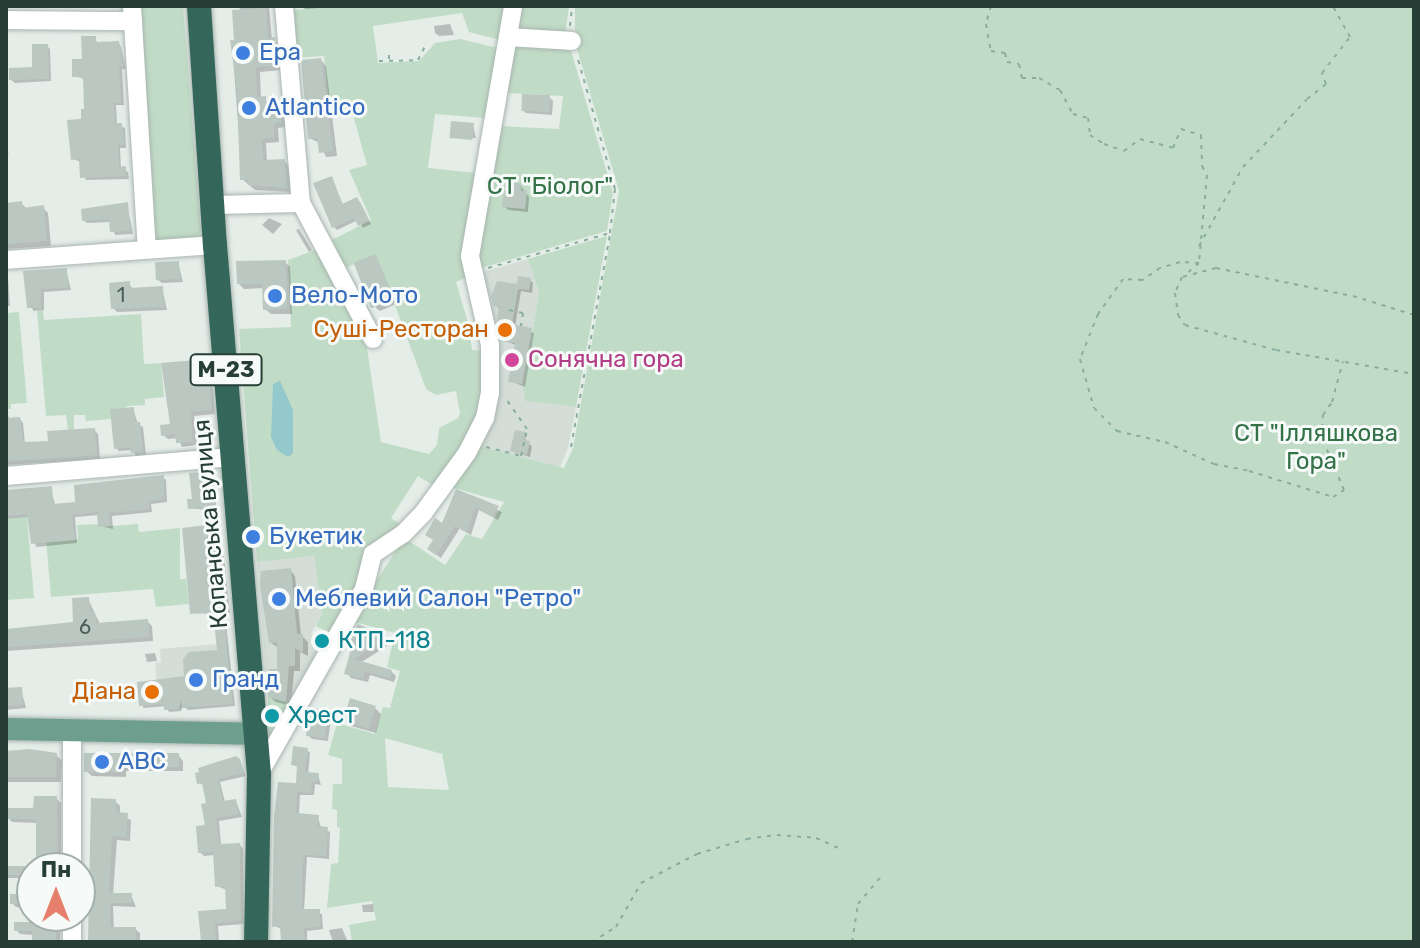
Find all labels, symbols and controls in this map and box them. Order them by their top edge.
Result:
place label: Ера [259,39,301,67]
marker: Ера [234,44,252,62]
place label: Atlantico [265,94,365,122]
marker: Atlantico [240,99,258,117]
park label: СТ "Біолог" [487,173,613,201]
place label: Вело-Мото [291,282,418,310]
house number: 1 [117,283,125,307]
marker: Вело-Мото [266,287,284,305]
place label: Суші-Ресторан [313,316,489,344]
marker: Суші-Ресторан [496,321,514,339]
place label: Сонячна гора [528,346,684,374]
marker: Сонячна гора [503,351,521,369]
road number: М-23 [188,352,264,388]
street label: Копанська вулиця [187,418,235,630]
park label: СТ "Ілляшкова Гора" [1234,420,1398,476]
place label: Букетик [269,523,363,551]
marker: Букетик [244,528,262,546]
place label: Меблевий Салон "Ретро" [295,585,581,613]
marker: Меблевий Салон "Ретро" [270,590,288,608]
house number: 6 [79,615,91,639]
place label: КТП-118 [338,627,431,655]
marker: КТП-118 [313,632,331,650]
place label: Гранд [212,666,279,694]
marker: Гранд [187,671,205,689]
place label: Діана [72,678,136,706]
marker: Діана [143,683,161,701]
place label: Хрест [288,702,356,730]
marker: Хрест [263,707,281,725]
place label: ABC [118,748,166,776]
marker: ABC [93,753,111,771]
north arrow [16,852,96,932]
text: Пн [41,856,71,883]

